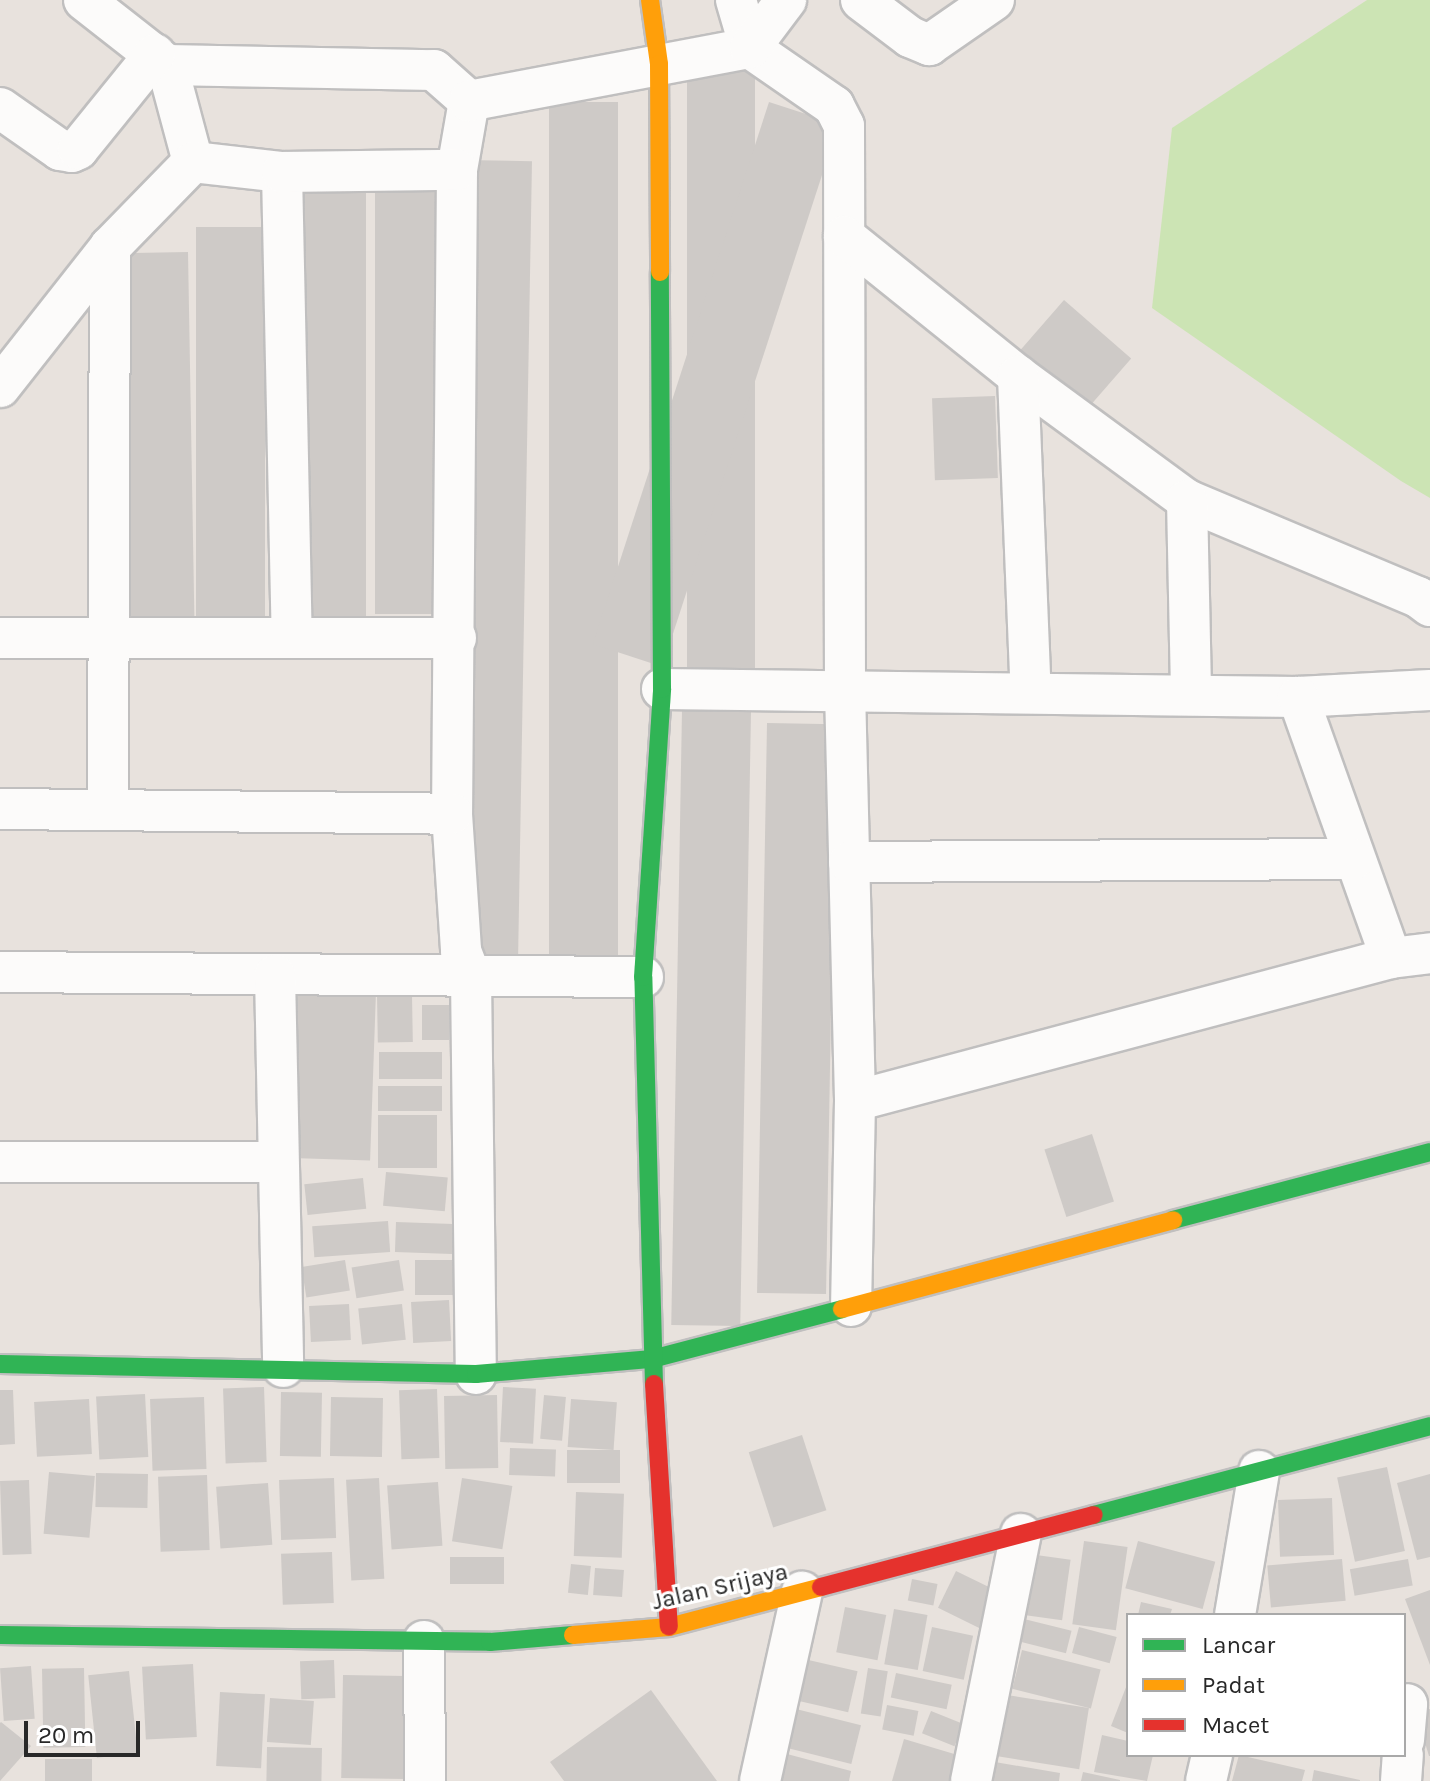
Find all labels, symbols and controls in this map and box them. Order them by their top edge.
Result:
street label: Jalan Srijaya [649,1557,791,1617]
legend [1126,1613,1406,1757]
text: Lancar [1202,1631,1275,1659]
text: Padat [1202,1671,1265,1699]
scale bar [28,1705,144,1755]
text: Macet [1202,1711,1269,1739]
text: 20 m [38,1721,94,1749]

